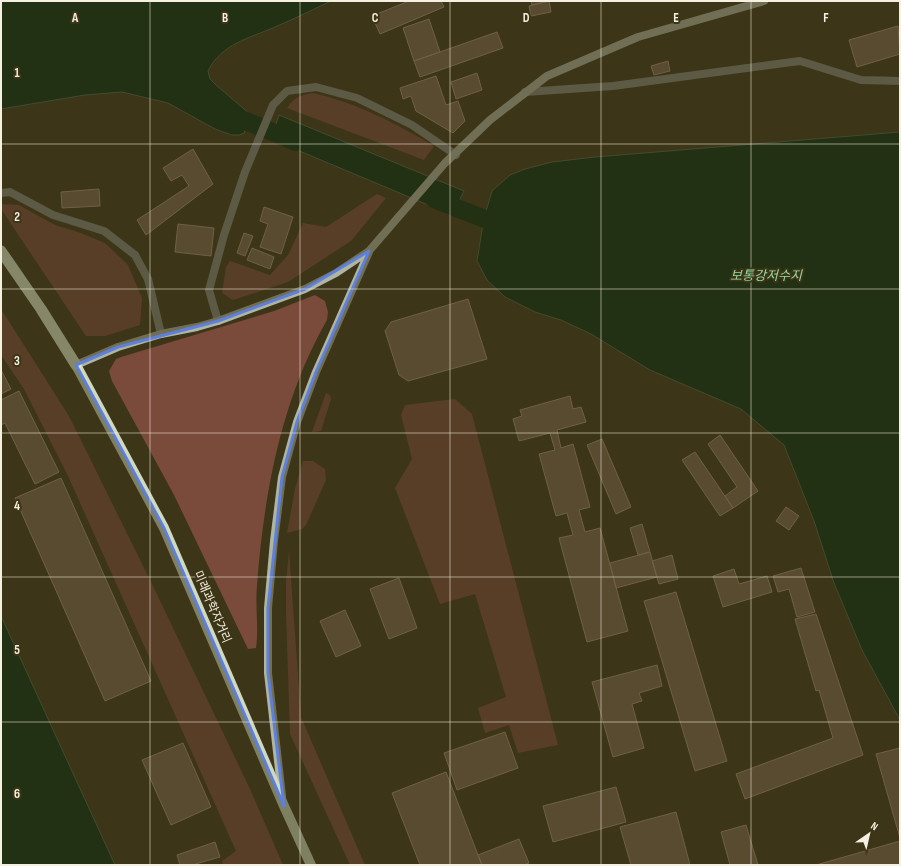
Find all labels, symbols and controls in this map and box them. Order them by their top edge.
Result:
text: A [71,10,79,26]
text: B [222,10,228,26]
text: C [372,10,379,26]
text: D [523,10,530,26]
text: E [673,10,679,26]
text: F [823,10,829,26]
text: 1 [14,65,20,81]
text: 2 [14,209,20,225]
water label: 보통강저수지 [730,268,803,284]
text: 3 [14,353,20,369]
text: 4 [14,498,20,514]
street label: 미래과학자거리 [190,569,234,645]
text: 5 [14,642,20,658]
text: 6 [14,786,20,802]
north arrow [849,814,889,854]
text: N [868,819,880,833]

